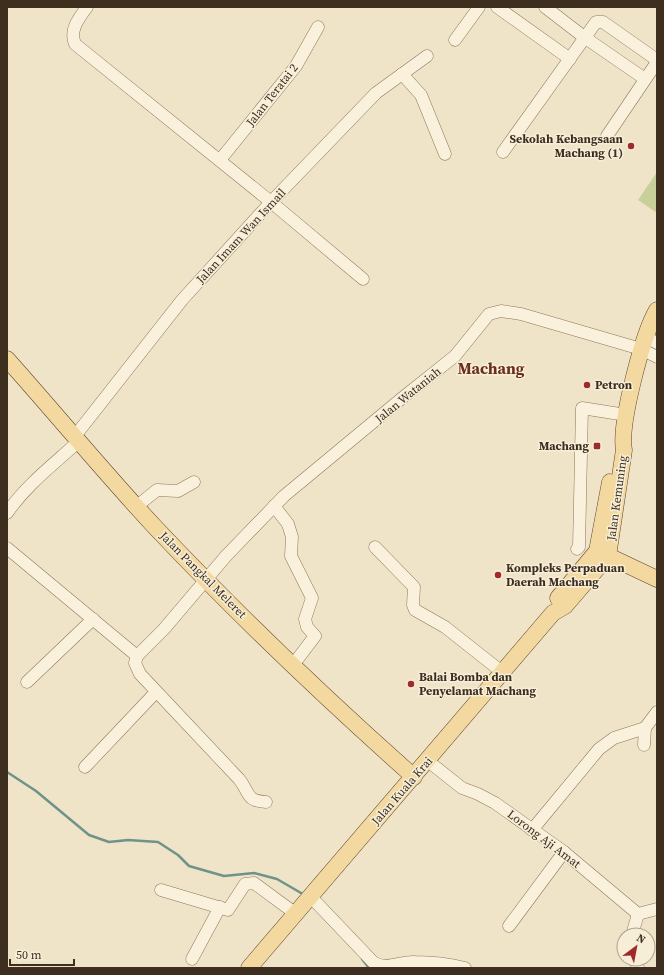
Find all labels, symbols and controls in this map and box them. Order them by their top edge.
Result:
street label: Jalan Teratai 2 [242,60,302,130]
place label: Sekolah Kebangsaan Machang (1) [510,131,624,161]
marker: Sekolah Kebangsaan Machang (1) [626,141,636,151]
street label: Jalan Imam Wan Ismail [192,185,290,288]
district label: Machang [457,357,525,379]
street label: Jalan Wataniah [371,363,444,427]
place label: Petron [595,377,633,393]
marker: Petron [582,380,592,390]
place label: Machang [539,438,589,454]
marker: Machang [592,441,602,451]
street label: Jalan Kemuning [603,454,631,543]
street label: Jalan Pangkal Meleret [155,527,250,622]
place label: Kompleks Perpaduan Daerah Machang [506,560,625,590]
marker: Kompleks Perpaduan Daerah Machang [493,570,503,580]
place label: Balai Bomba dan Penyelamat Machang [419,669,536,699]
marker: Balai Bomba dan Penyelamat Machang [406,679,416,689]
street label: Jalan Kuala Krai [367,753,436,829]
street label: Lorong Aji Amat [504,806,584,872]
north arrow [616,927,656,967]
text: N [634,930,648,947]
scale bar [10,941,74,967]
text: 50 m [16,947,42,963]

